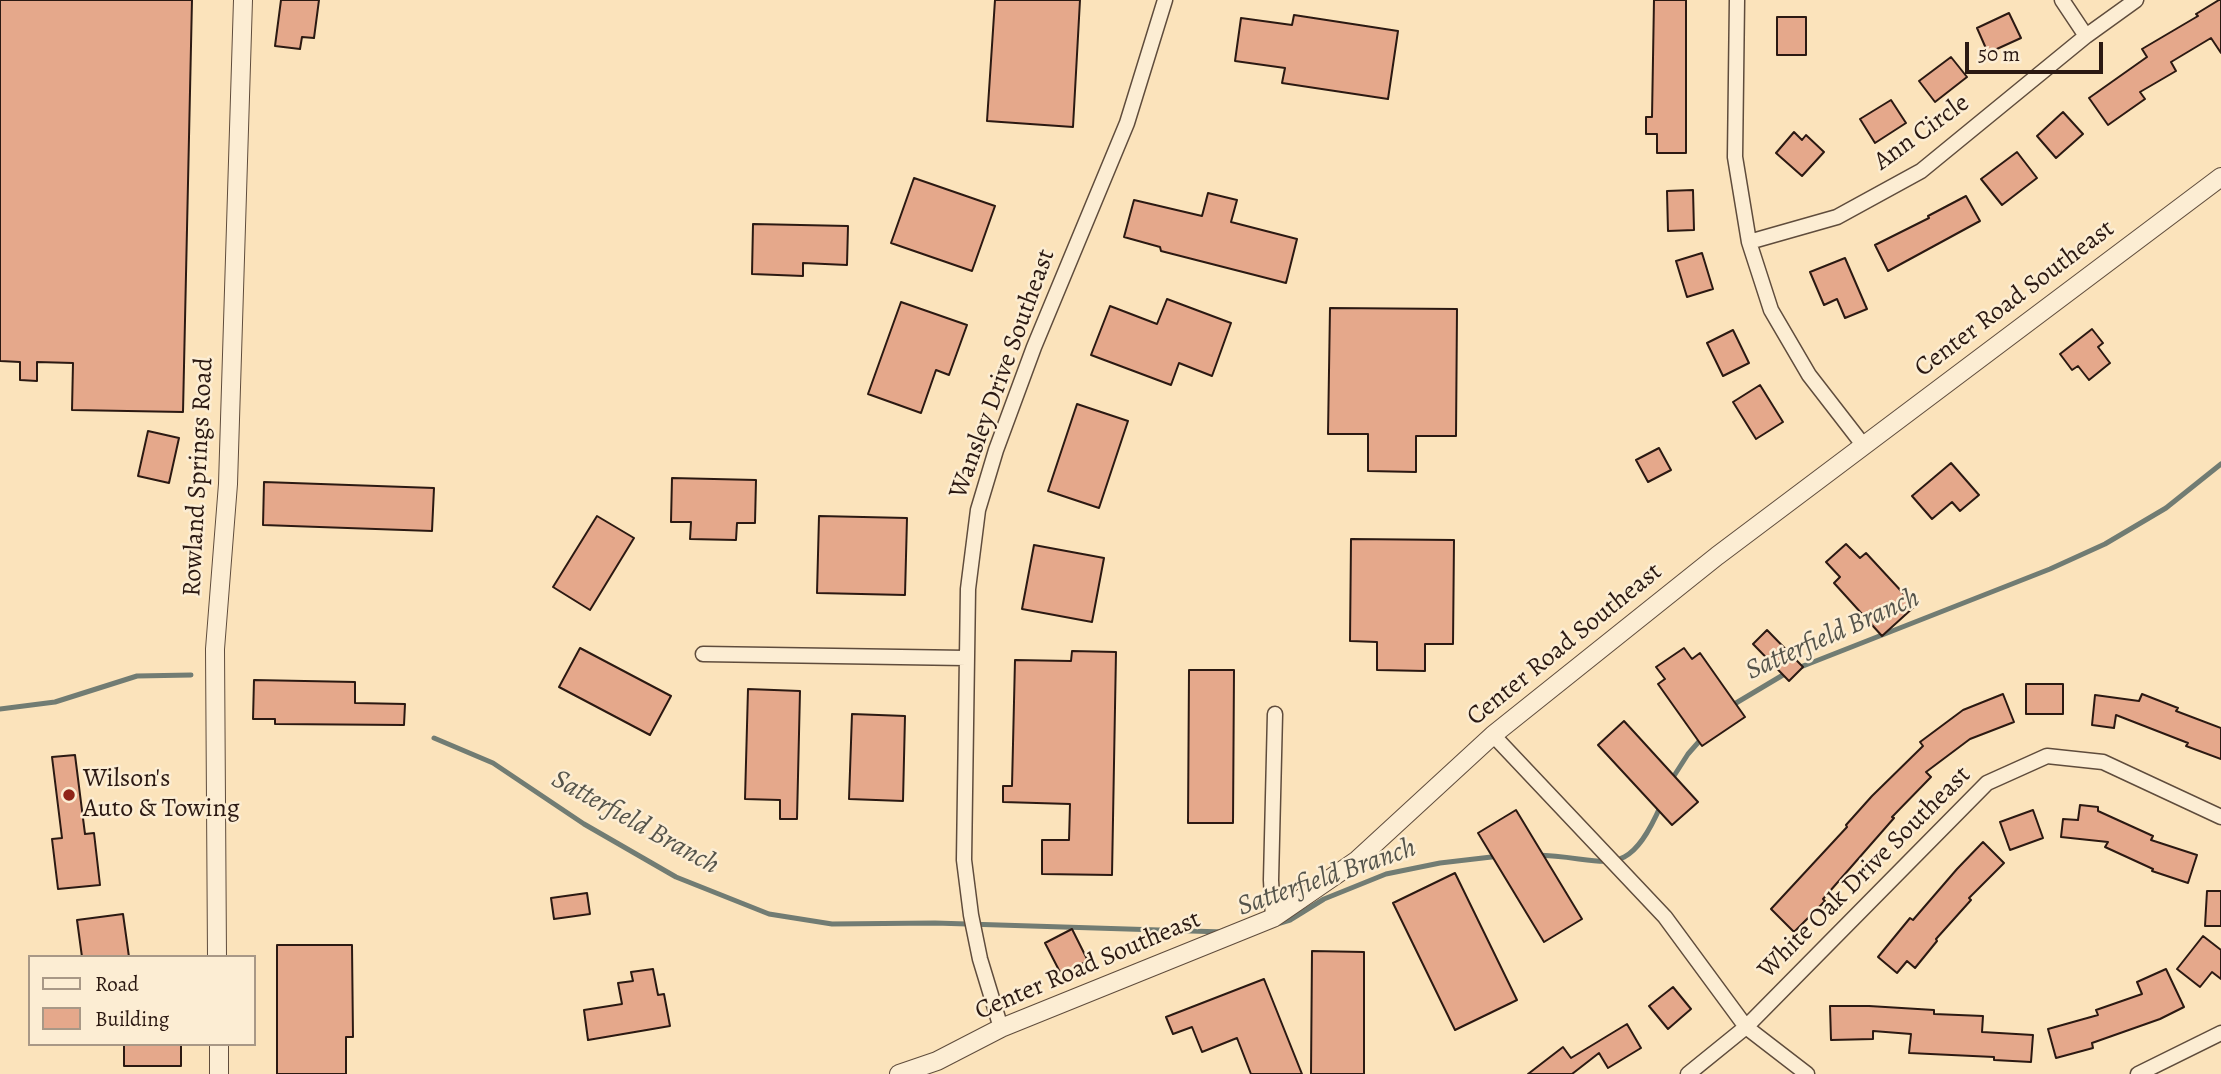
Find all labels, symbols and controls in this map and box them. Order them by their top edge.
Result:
scale bar [1969,28,2107,72]
text: 50 m [1978,40,2020,68]
street label: Ann Circle [1868,88,1976,178]
street label: Center Road Southeast [1909,214,2121,384]
street label: Wansley Drive Southeast [943,245,1063,503]
street label: Rowland Springs Road [177,357,221,597]
street label: Center Road Southeast [1461,557,1669,733]
water label: Satterfield Branch [1741,582,1925,688]
street label: White Oak Drive Southeast [1752,760,1978,986]
water label: Satterfield Branch [545,763,725,883]
place label: Wilson's Auto & Towing [83,764,240,826]
marker: Wilson's Auto & Towing [61,787,77,803]
water label: Satterfield Branch [1233,832,1421,924]
street label: Center Road Southeast [971,904,1205,1028]
legend [28,955,256,1046]
text: Road [95,970,139,998]
text: Building [95,1005,169,1033]

